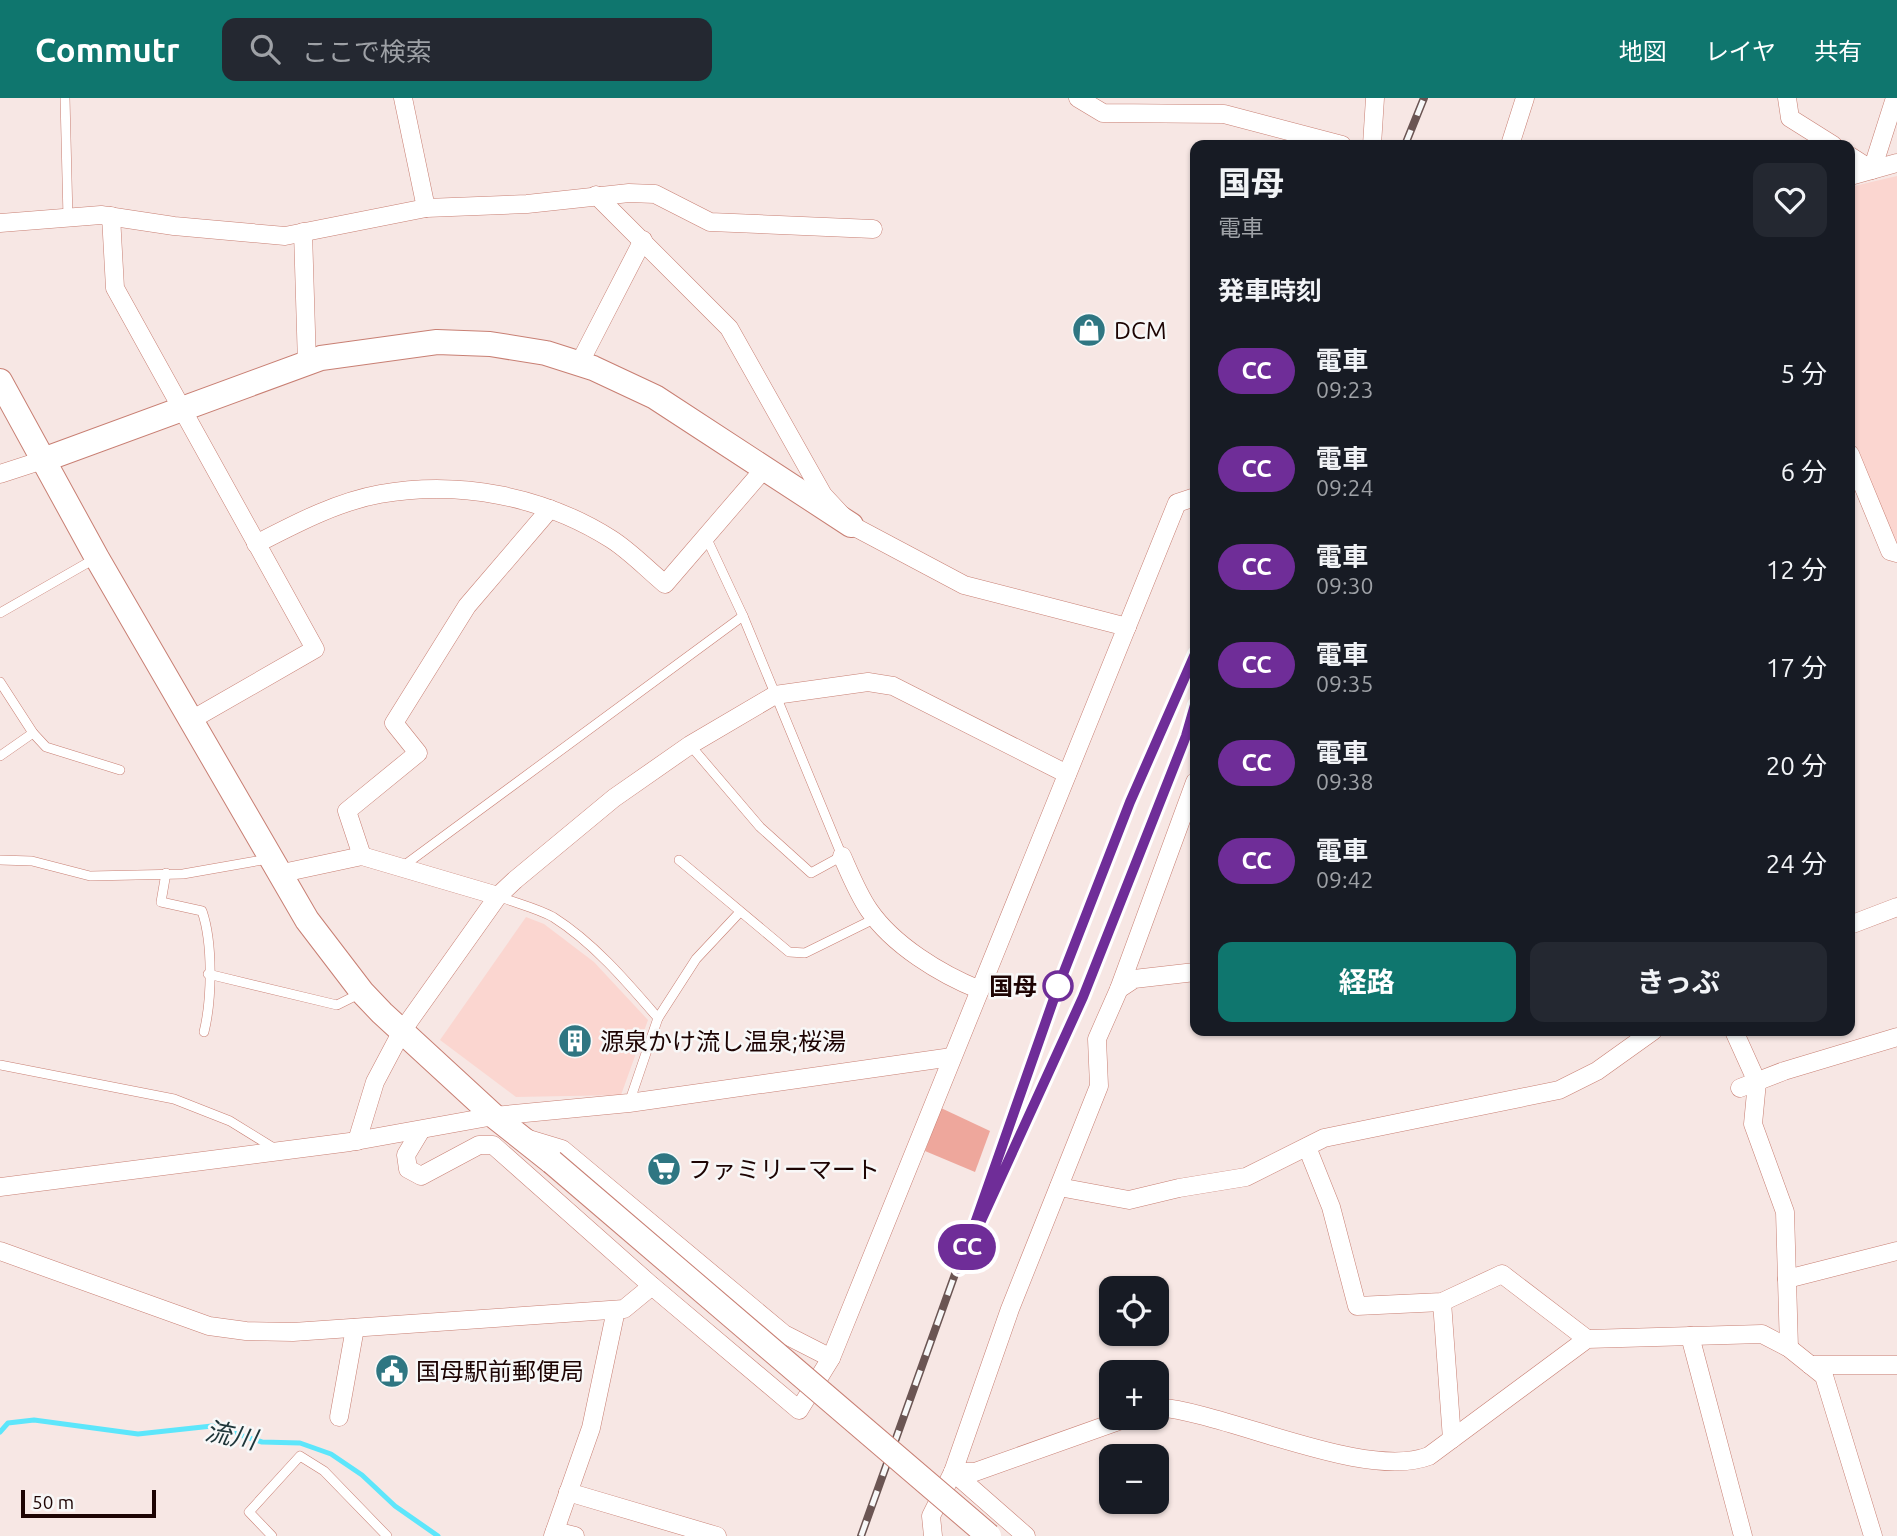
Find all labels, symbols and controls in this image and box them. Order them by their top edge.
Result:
search box [222,18,712,81]
icon: search [246,30,284,68]
text: Commutr [35,31,180,68]
text: ここで検索 [302,37,432,66]
text: 地図 [1619,38,1667,65]
text: レイヤ [1705,38,1776,65]
text: 共有 [1814,38,1862,65]
button: heart [1753,163,1827,237]
text: 国母 [1218,164,1284,201]
text: 電車 [1218,215,1264,240]
text: 発車時刻 [1218,276,1322,305]
shop icon: DCM [1070,311,1108,349]
place label: DCM [1114,317,1167,344]
text: 電車 [1316,346,1368,375]
text: CC [1241,357,1272,384]
text: 5 分 [1780,359,1827,388]
text: 09:23 [1316,377,1374,402]
text: 電車 [1316,444,1368,473]
text: CC [1241,455,1272,482]
text: 6 分 [1780,457,1827,486]
text: 09:24 [1316,475,1374,500]
text: 電車 [1316,542,1368,571]
text: CC [1241,553,1272,580]
text: 12 分 [1766,555,1827,584]
text: 09:30 [1316,573,1374,598]
text: 電車 [1316,640,1368,669]
text: CC [1241,651,1272,678]
text: 17 分 [1766,653,1827,682]
text: 09:35 [1316,671,1374,696]
text: 電車 [1316,738,1368,767]
text: CC [1241,749,1272,776]
text: 20 分 [1766,751,1827,780]
text: 09:38 [1316,769,1374,794]
text: 電車 [1316,836,1368,865]
text: CC [1241,847,1272,874]
text: 24 分 [1766,849,1827,878]
text: 09:42 [1316,867,1374,892]
button: 経路 [1218,942,1516,1022]
button: きっぷ [1530,942,1827,1022]
marker: 国母 [1043,971,1073,1001]
place label: 国母 [989,973,1037,1000]
building icon: 源泉かけ流し温泉;桜湯 [556,1022,594,1060]
place label: 源泉かけ流し温泉;桜湯 [600,1028,846,1055]
supermarket icon: ファミリーマート [645,1150,683,1188]
place label: ファミリーマート [688,1156,880,1183]
line badge: CC [936,1224,998,1270]
text: CC [952,1233,982,1260]
map controls [1099,1276,1169,1514]
button: locate [1099,1276,1169,1346]
public building icon: 国母駅前郵便局 [373,1352,411,1390]
place label: 国母駅前郵便局 [416,1358,584,1385]
button: + [1099,1360,1169,1430]
water label: 流川 [203,1416,262,1455]
button: − [1099,1444,1169,1514]
scale bar [21,1487,156,1519]
text: 50 m [32,1491,74,1513]

